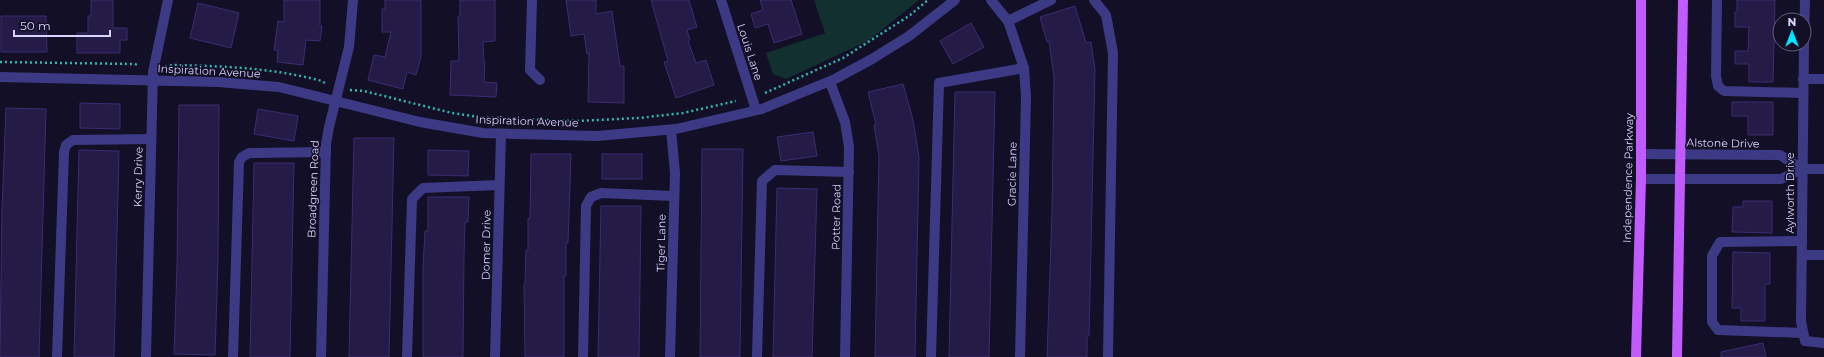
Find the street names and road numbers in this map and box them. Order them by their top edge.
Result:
street label: Louis Lane [734,22,766,83]
street label: Inspiration Avenue [157,61,261,81]
street label: Inspiration Avenue [475,112,579,130]
street label: Independence Parkway [1620,113,1636,243]
street label: Alstone Drive [1686,135,1760,151]
street label: Broadgreen Road [304,140,322,238]
street label: Gracie Lane [1004,141,1020,206]
street label: Kerry Drive [130,146,146,207]
street label: Aylworth Drive [1783,152,1797,234]
street label: Potter Road [828,184,844,250]
street label: Domer Drive [478,209,494,280]
street label: Tiger Lane [653,214,669,272]

